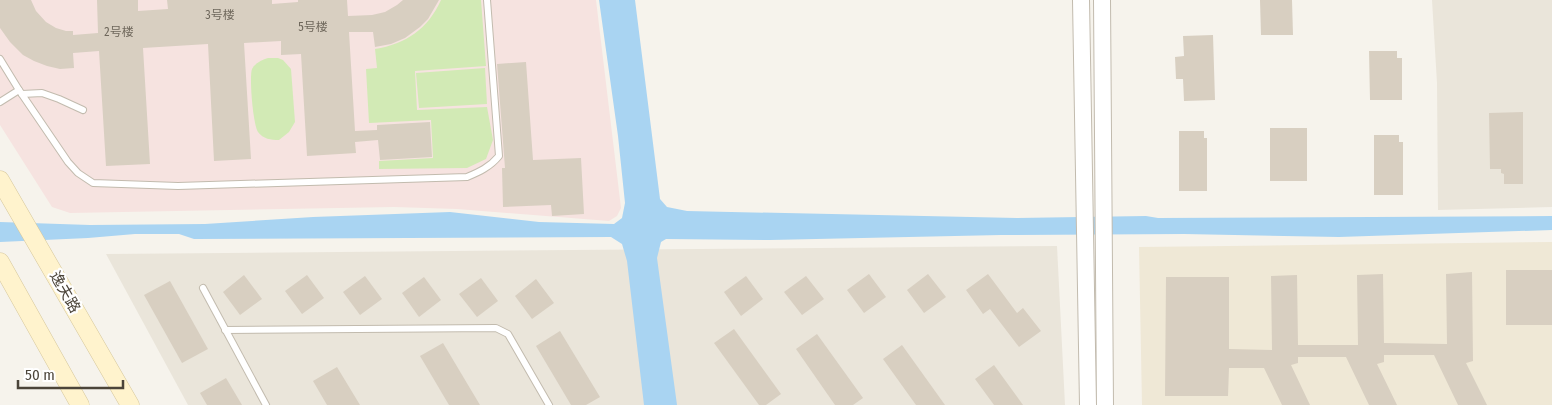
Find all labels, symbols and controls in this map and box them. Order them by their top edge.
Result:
house number: 3号楼 [205,8,235,22]
house number: 5号楼 [298,20,328,34]
house number: 2号楼 [104,25,134,39]
street label: 逸夫路 [46,268,84,316]
scale bar [18,358,122,390]
text: 50 m [25,366,55,384]

